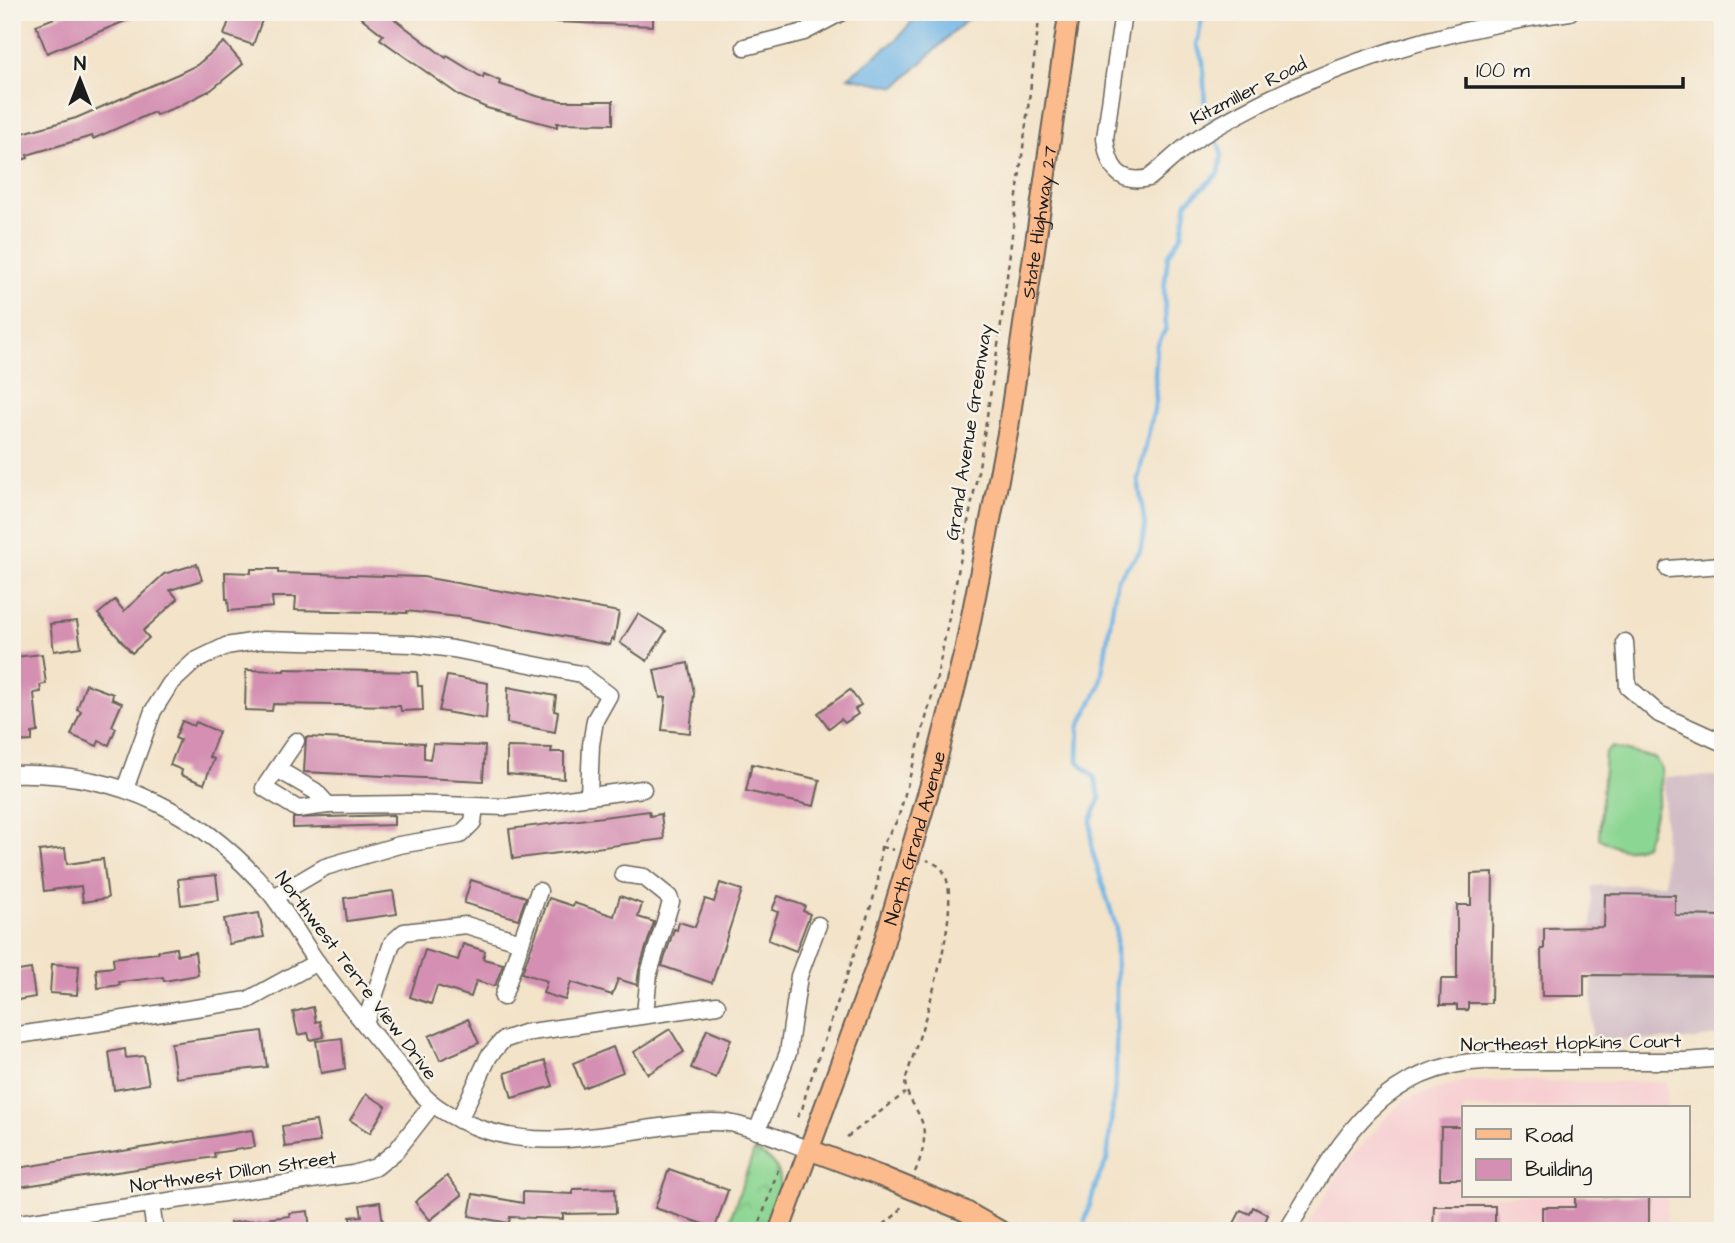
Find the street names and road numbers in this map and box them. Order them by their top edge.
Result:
street label: Kitzmiller Road [1186,50,1312,132]
street label: State Highway 27 [1015,144,1064,301]
street label: Grand Avenue Greenway [939,322,1001,542]
street label: North Grand Avenue [878,748,953,928]
street label: Northwest Terre View Drive [268,866,443,1086]
street label: Northeast Hopkins Court [1460,1028,1682,1059]
street label: Northwest Dillon Street [128,1145,338,1200]

